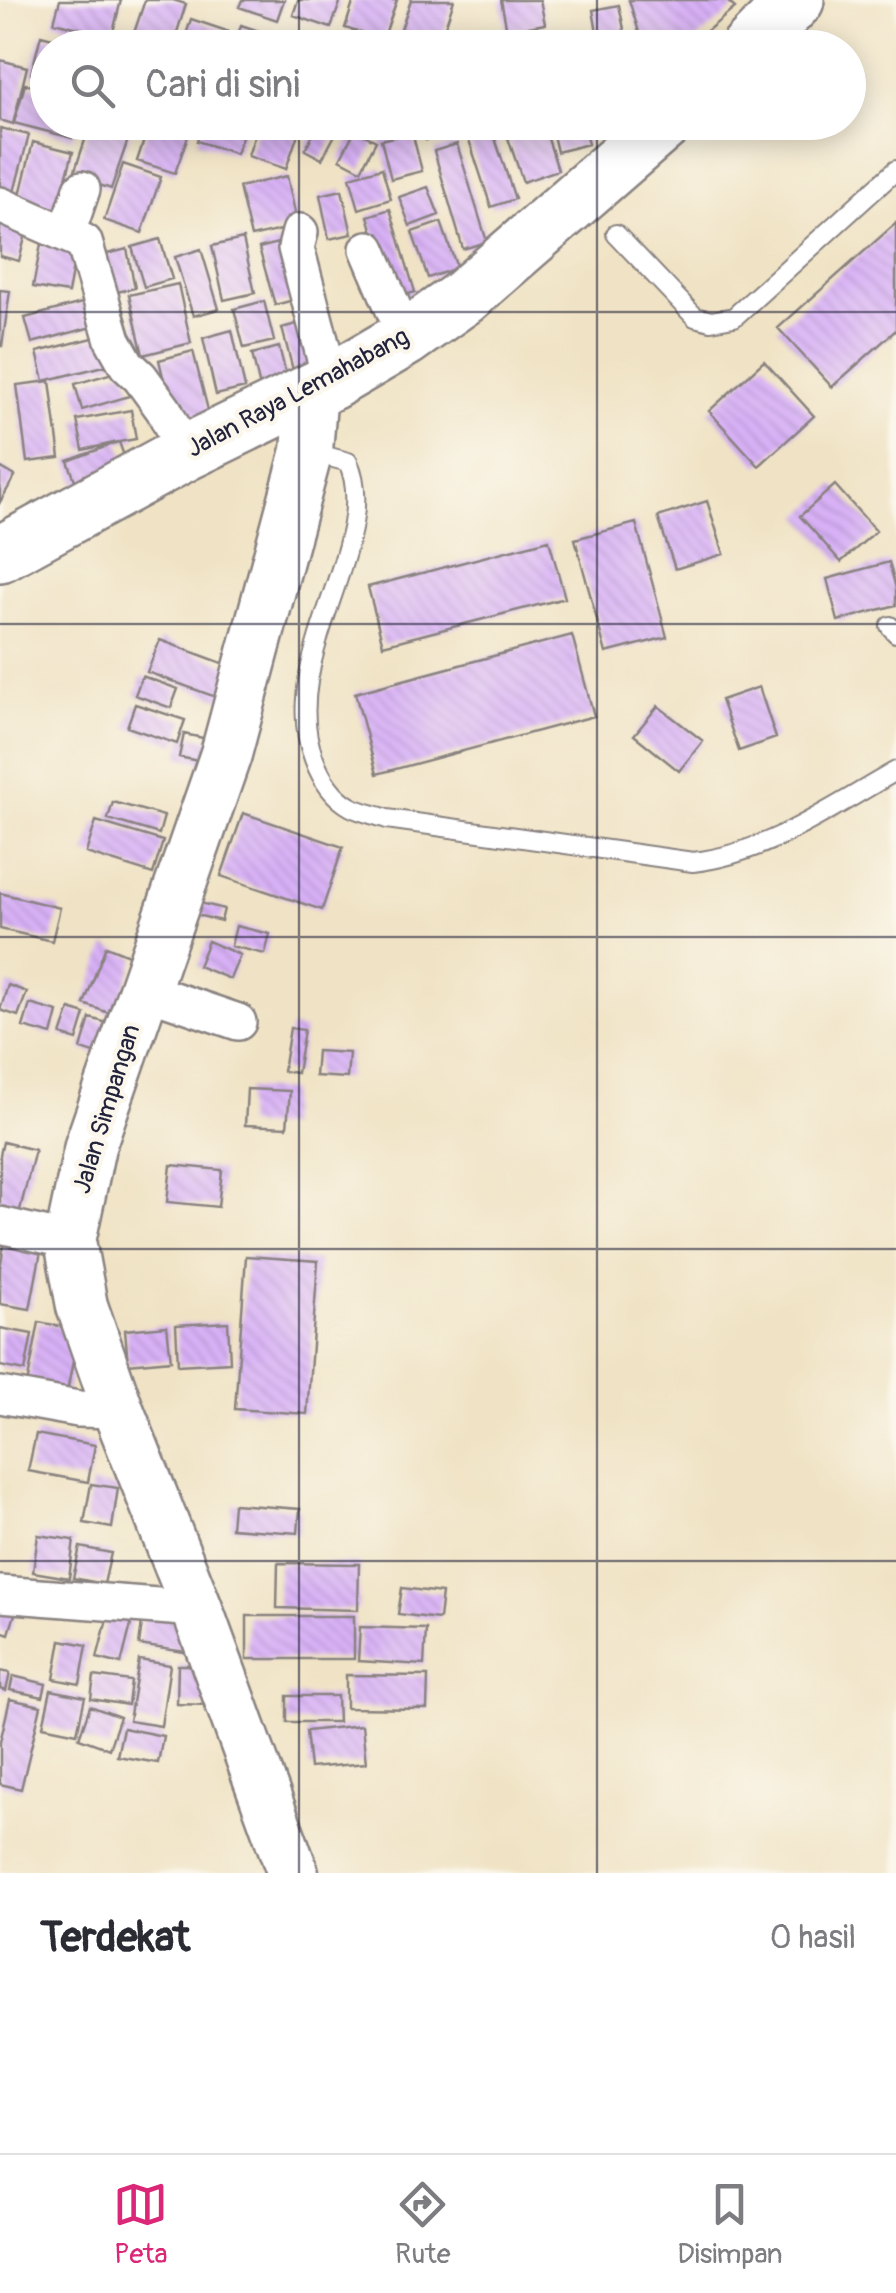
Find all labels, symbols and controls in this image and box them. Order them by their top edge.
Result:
search box [30,30,866,140]
icon: search [65,58,120,113]
text: Cari di sini [145,61,300,109]
street label: Jalan Raya Lemahabang [182,321,414,465]
street label: Jalan Simpangan [67,1021,147,1197]
text: Terdekat [40,1912,190,1964]
text: 0 hasil [770,1918,856,1958]
tab: Peta [113,2177,168,2272]
tab: Rute [395,2177,450,2272]
tab: Disimpan [677,2177,783,2272]

